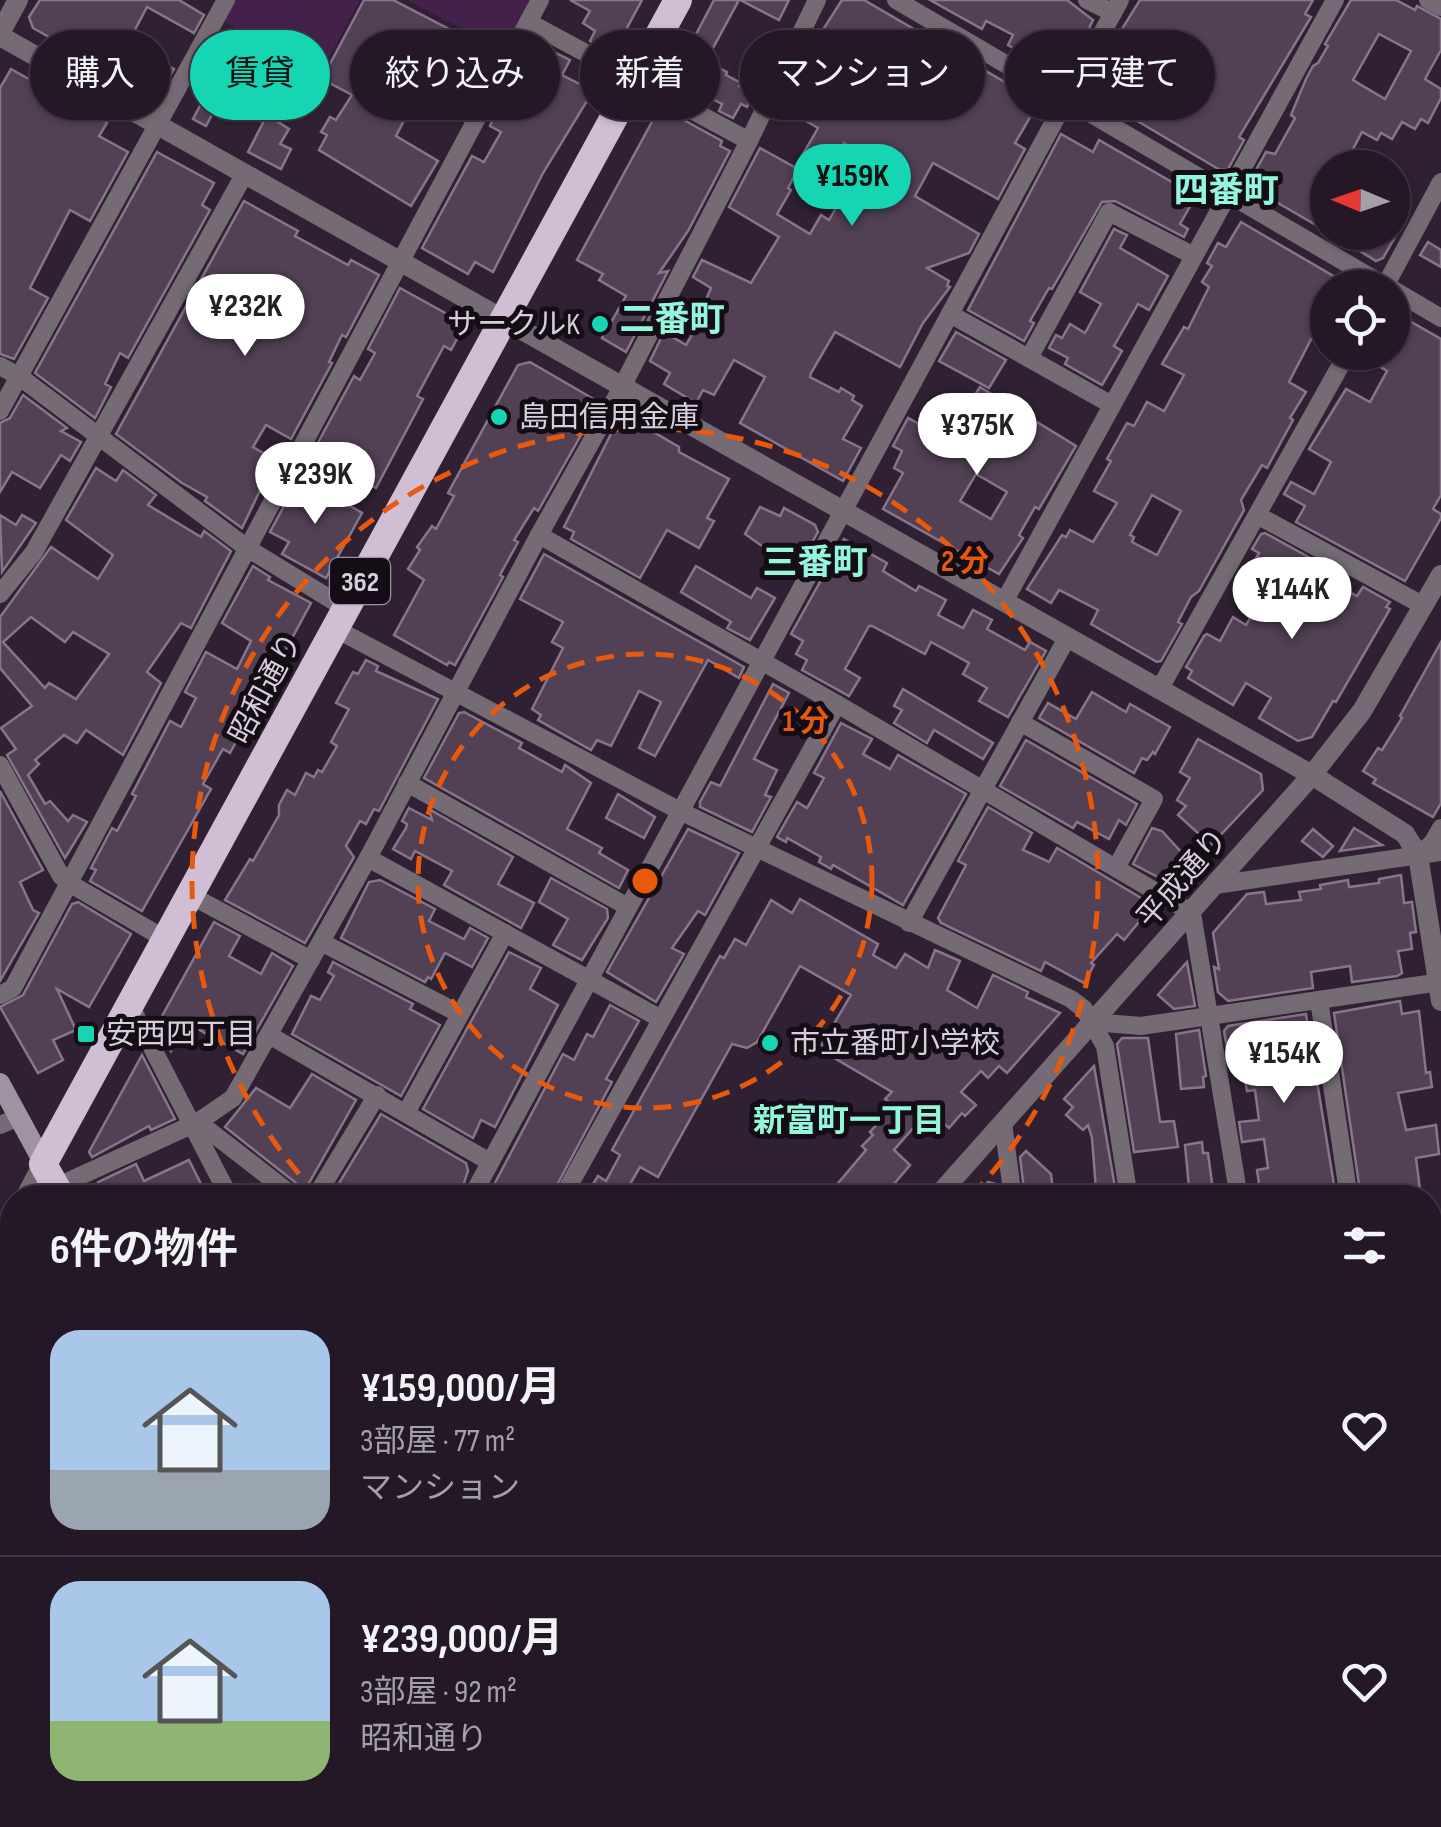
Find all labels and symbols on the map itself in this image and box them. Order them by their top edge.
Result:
pin: ¥159K [782,144,922,229]
north arrow [1310,150,1410,250]
district label: 四番町 [1173,170,1279,213]
pin: ¥232K [175,274,315,359]
district label: 二番町 [619,299,725,342]
place label: サークルK [447,307,580,343]
marker: サークルK [589,313,611,335]
pin: ¥375K [907,393,1047,478]
place label: 島田信用金庫 [519,400,699,436]
marker: 島田信用金庫 [488,406,510,428]
pin: ¥239K [245,442,385,527]
district label: 三番町 [762,542,868,585]
text: 2 分 [941,544,989,580]
pin: ¥144K [1222,557,1362,642]
road number: 362 [330,558,390,604]
street label: 昭和通り [222,627,310,750]
text: 1 分 [783,704,829,740]
street label: 平成通り [1130,822,1236,936]
centre of rings [627,863,663,899]
place label: 安西四丁目 [106,1017,256,1053]
pin: ¥154K [1214,1021,1354,1106]
marker: 安西四丁目 [75,1023,97,1045]
place label: 市立番町小学校 [790,1026,1000,1062]
marker: 市立番町小学校 [759,1032,781,1054]
district label: 新富町一丁目 [753,1102,945,1141]

